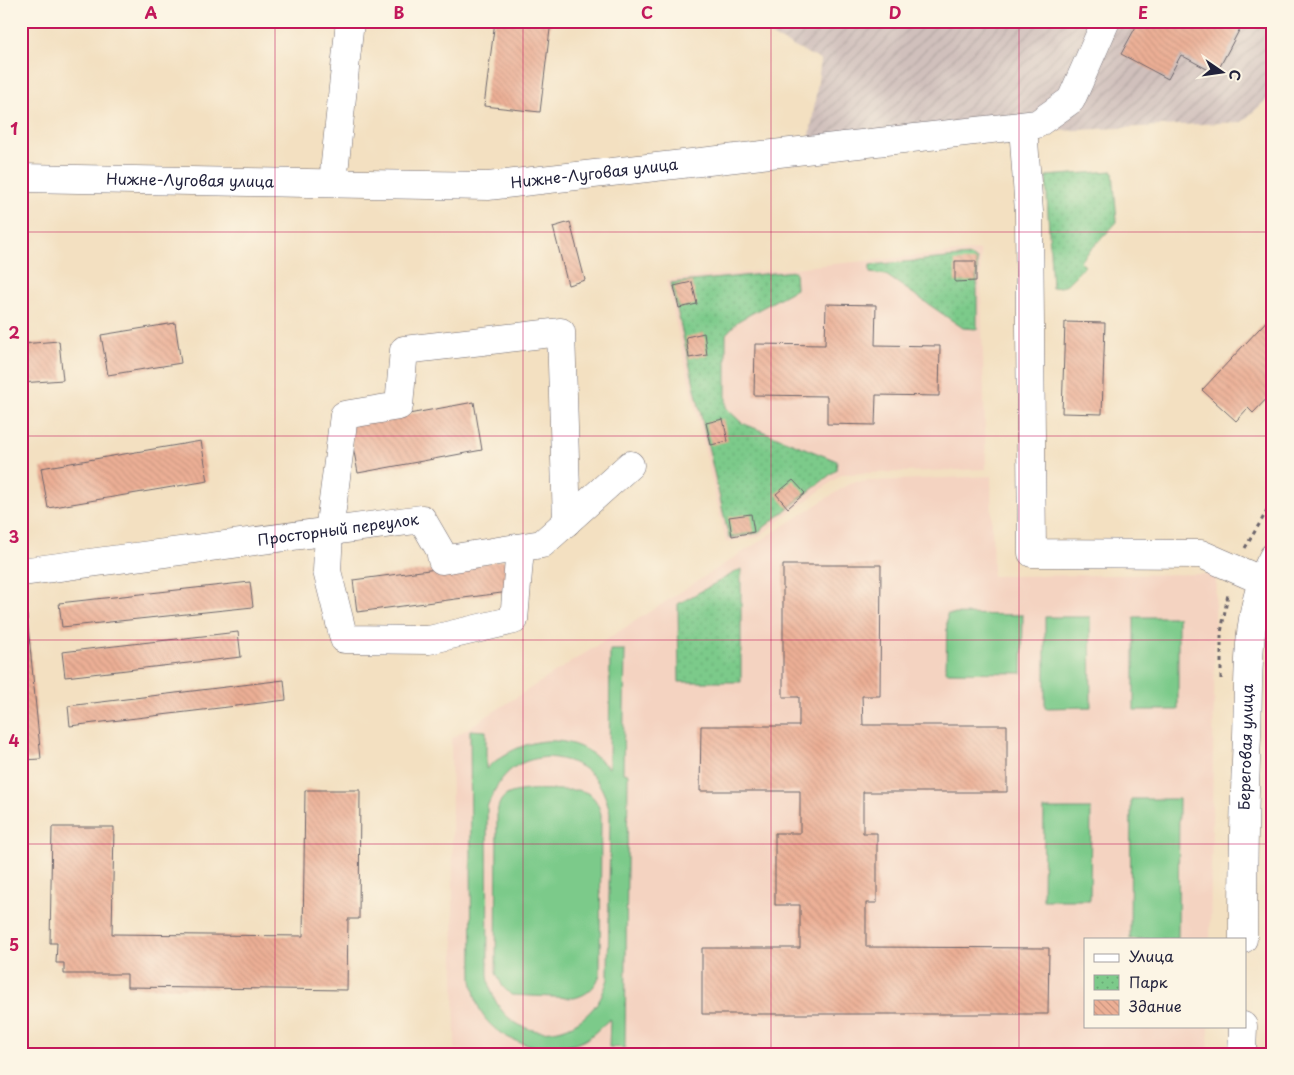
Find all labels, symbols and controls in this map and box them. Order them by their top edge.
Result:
text: A [145,0,158,24]
text: B [394,0,405,24]
text: C [641,0,653,24]
text: D [889,0,901,24]
text: E [1138,0,1148,24]
north arrow [1196,48,1246,98]
text: С [1224,68,1247,83]
text: 1 [10,116,18,140]
street label: Нижне-Луговая улица [509,152,679,193]
street label: Нижне-Луговая улица [106,166,275,192]
text: 2 [8,320,20,344]
street label: Просторный переулок [256,507,420,551]
text: 3 [9,524,19,548]
street label: Береговая улица [1231,683,1258,810]
text: 4 [9,728,20,752]
text: 5 [9,932,19,956]
legend [1084,938,1246,1028]
text: Улица [1129,944,1174,967]
text: Парк [1129,970,1168,993]
text: Здание [1129,994,1182,1017]

